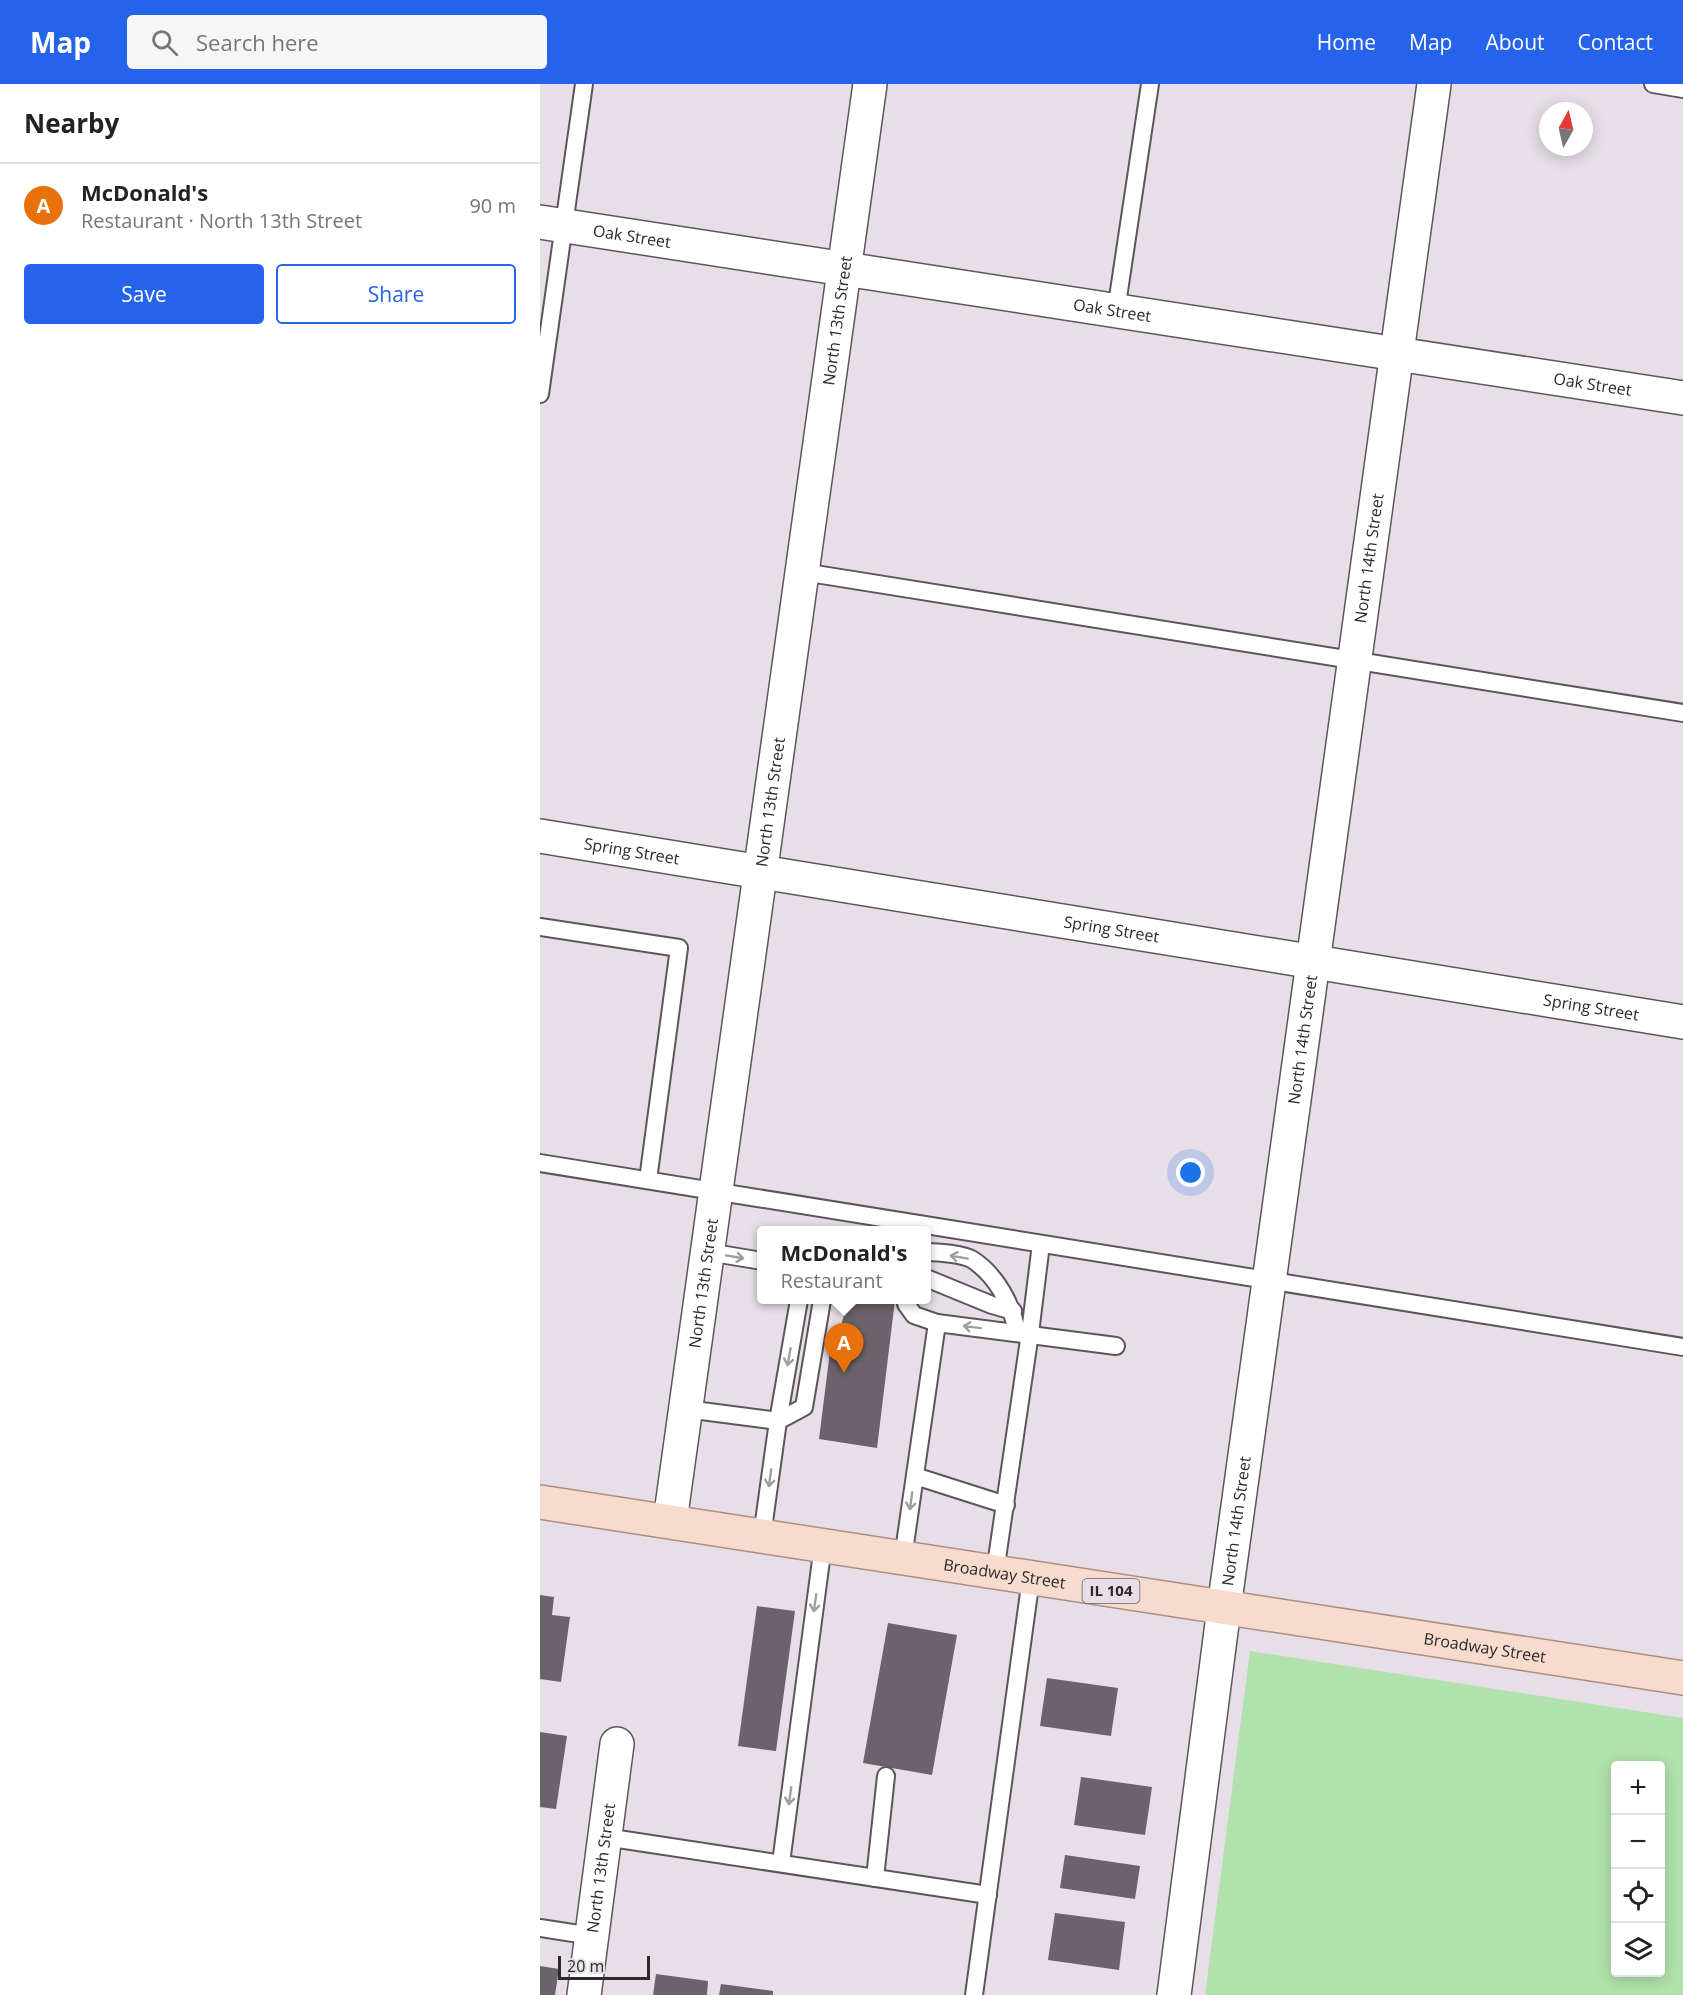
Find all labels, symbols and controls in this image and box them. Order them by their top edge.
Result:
search box [127,15,547,69]
text: Map [30,23,91,61]
icon: search [148,26,181,59]
text: Search here [196,27,319,57]
text: Home [1317,28,1376,56]
text: Map [1409,28,1452,56]
text: About [1485,28,1545,56]
text: Contact [1578,28,1653,56]
north arrow [1539,102,1593,156]
text: Nearby [24,105,119,141]
text: McDonald's [81,177,208,207]
text: A [37,192,50,219]
text: 90 m [469,192,516,219]
text: Restaurant · North 13th Street [81,207,362,234]
street label: Oak Street [591,219,673,253]
street label: North 13th Street [817,254,857,387]
button: Save [24,264,264,324]
button: Share [276,264,516,324]
street label: Oak Street [1072,293,1153,327]
street label: Oak Street [1552,367,1633,401]
street label: North 14th Street [1349,492,1389,624]
street label: North 13th Street [750,735,790,868]
street label: Spring Street [582,832,681,870]
street label: Spring Street [1062,910,1161,948]
street label: North 14th Street [1283,973,1322,1106]
street label: Spring Street [1542,988,1641,1026]
your location [1176,1158,1205,1187]
street label: North 13th Street [683,1217,723,1349]
popup [757,1226,931,1304]
text: McDonald's [780,1237,908,1267]
one-way arrow [724,1251,744,1262]
one-way arrow [950,1251,970,1262]
text: Restaurant [780,1267,883,1294]
one-way arrow [963,1321,983,1332]
pin: A [824,1324,864,1373]
one-way arrow [783,1347,794,1367]
street label: North 14th Street [1216,1455,1256,1587]
one-way arrow [764,1468,775,1488]
one-way arrow [906,1491,917,1510]
street label: Broadway Street [942,1553,1067,1594]
road number: IL 104 [1082,1579,1140,1603]
one-way arrow [810,1593,821,1613]
street label: Broadway Street [1422,1627,1548,1668]
map controls [1611,1761,1665,1977]
button: + [1611,1761,1665,1815]
one-way arrow [784,1786,795,1806]
street label: North 13th Street [581,1802,620,1934]
button: − [1611,1815,1665,1869]
button: locate [1611,1869,1665,1923]
button: layers [1611,1923,1665,1977]
scale bar [558,1953,650,1980]
text: 20 m [567,1955,604,1977]

